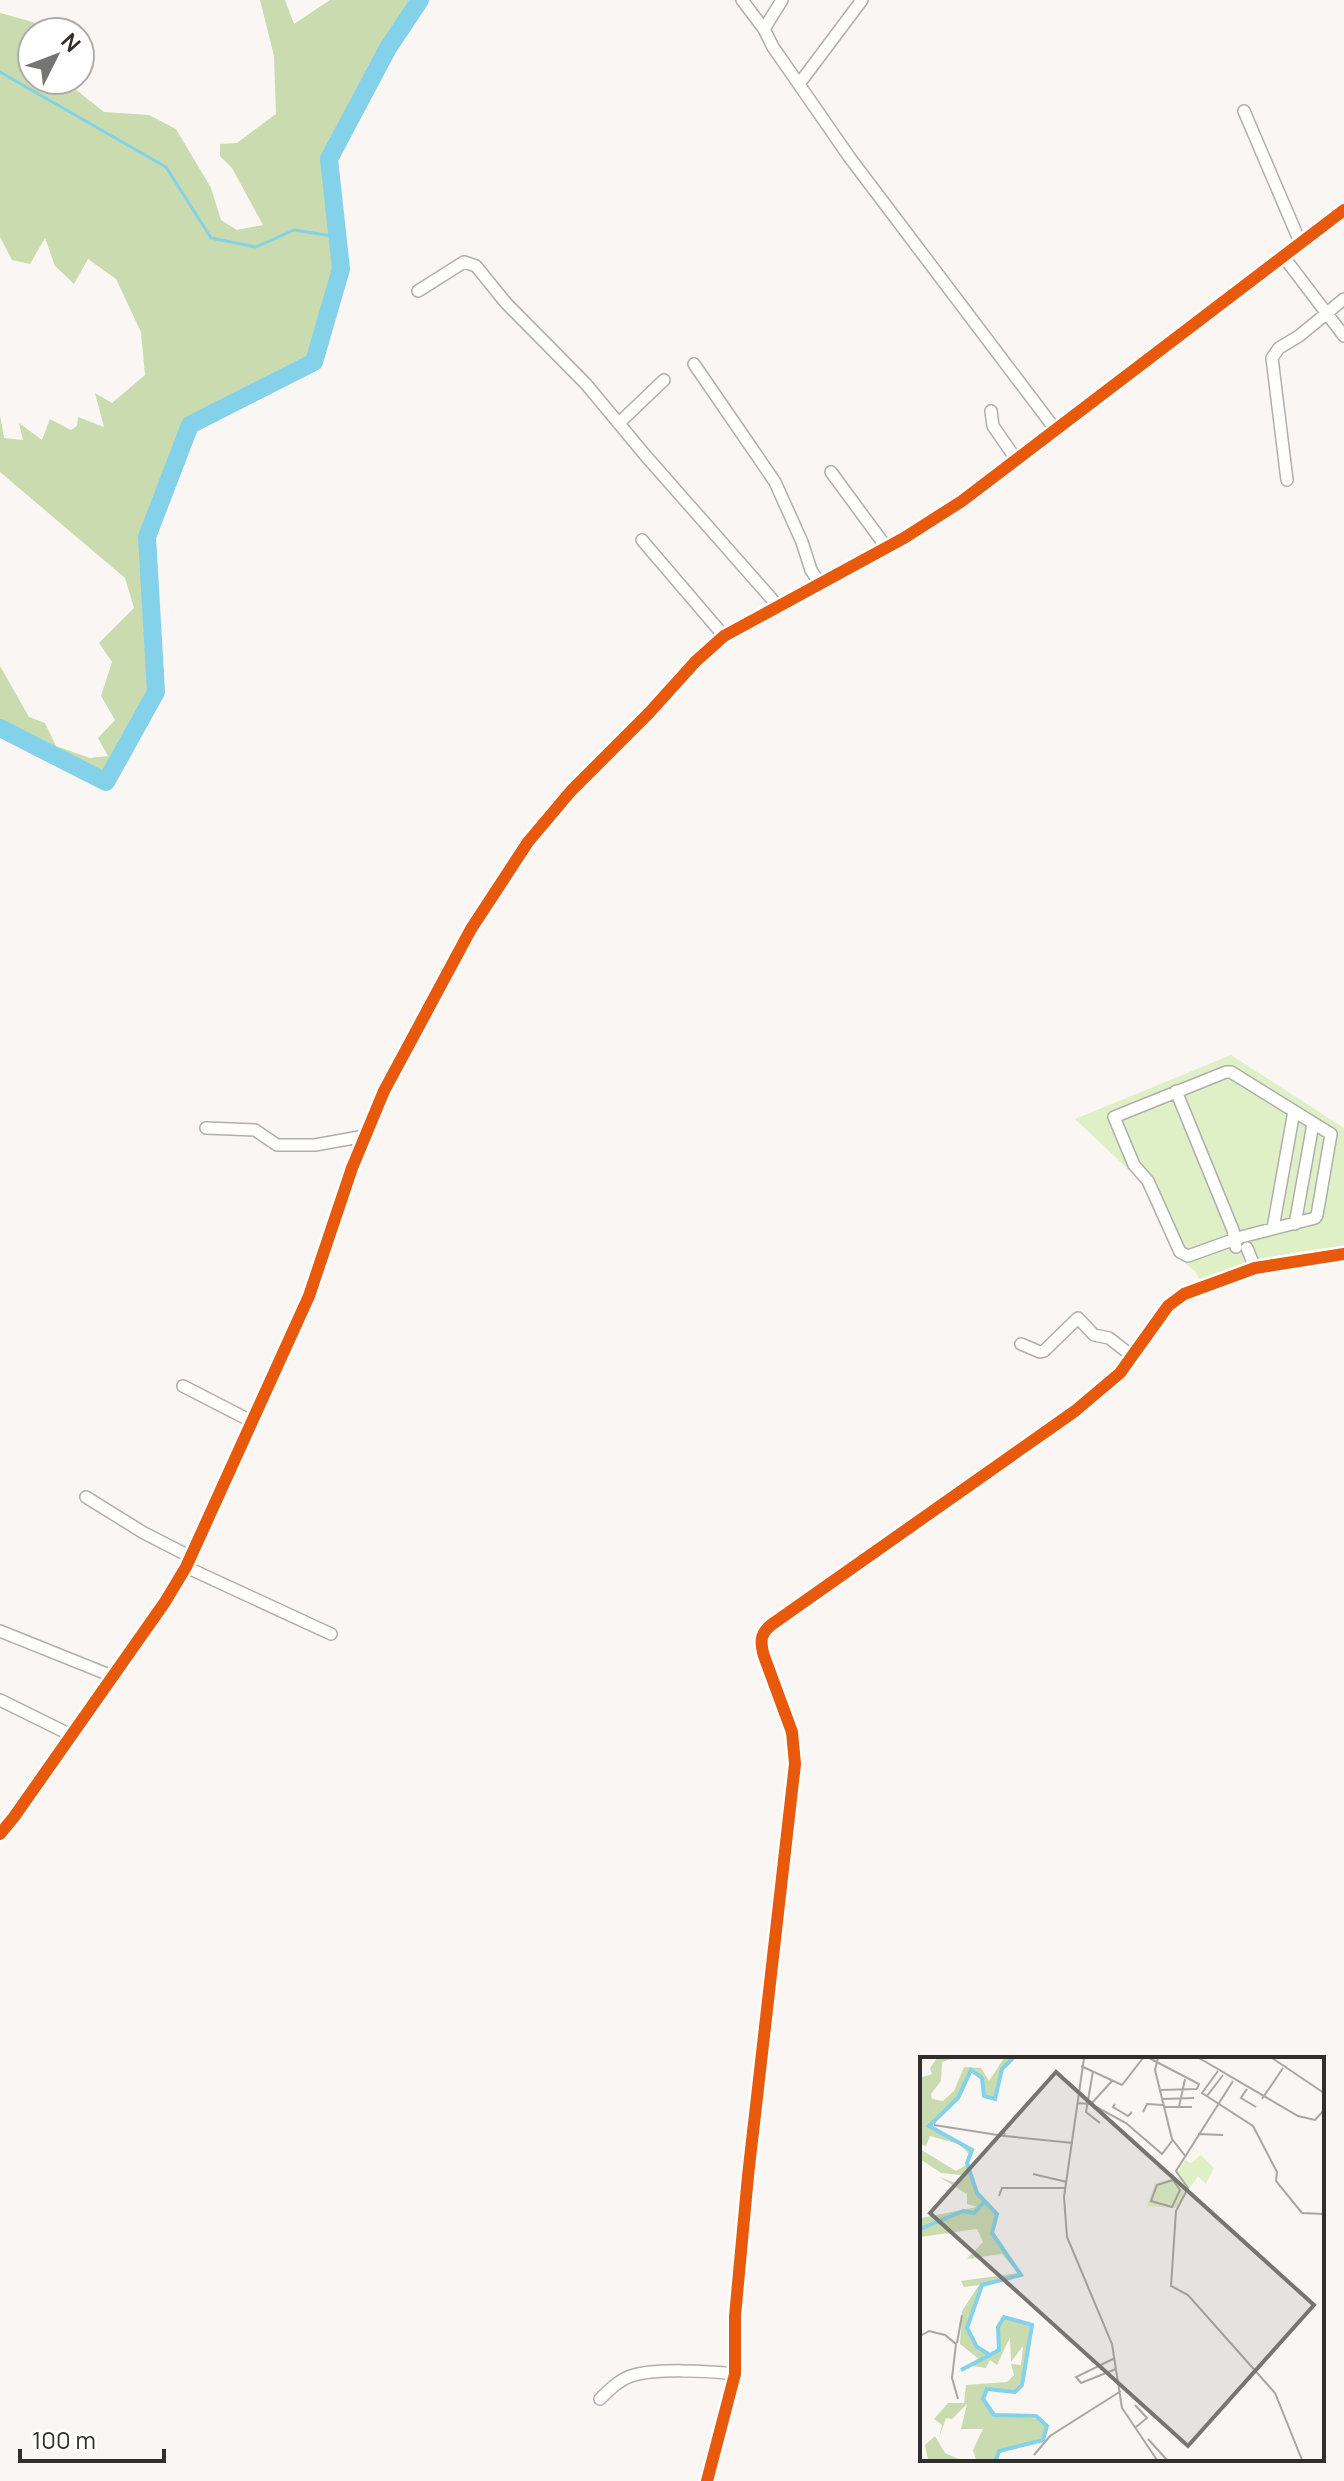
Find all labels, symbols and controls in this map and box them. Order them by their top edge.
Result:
north arrow [16,16,96,96]
text: N [54,27,87,59]
inset map [920,2057,1324,2461]
scale bar [20,2413,164,2463]
text: 100 m [32,2423,96,2456]

